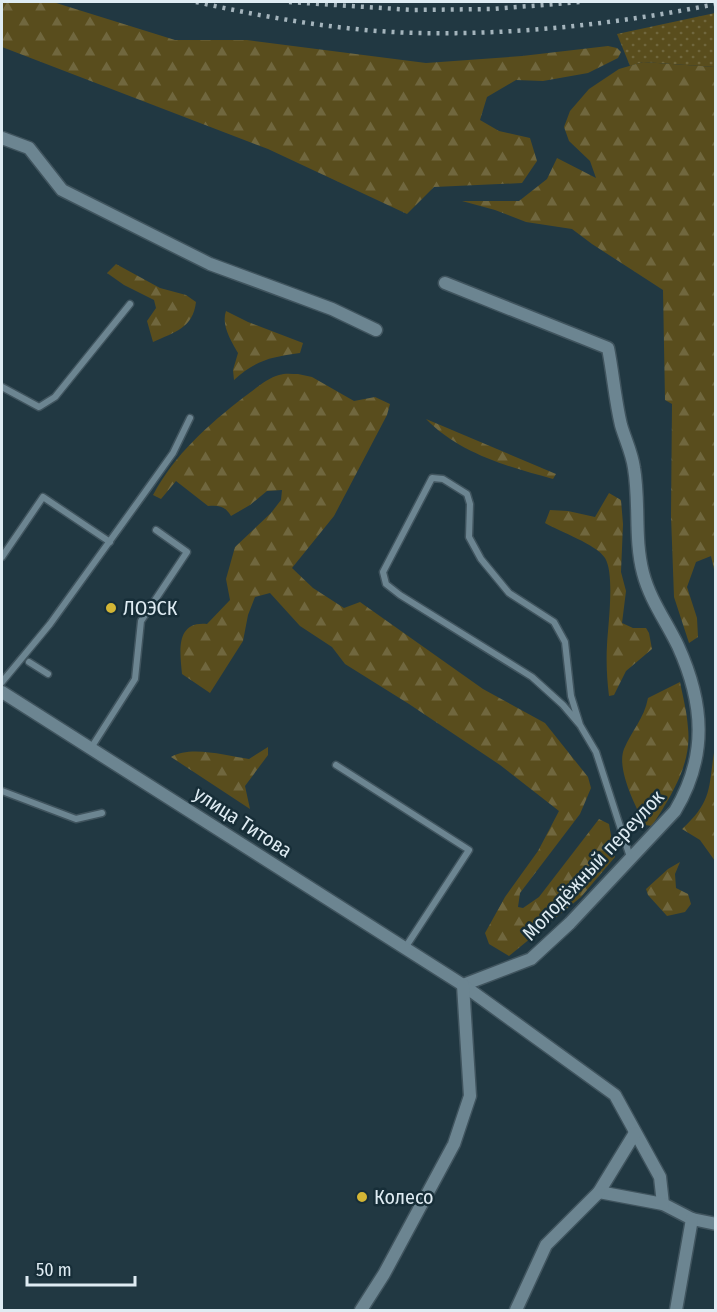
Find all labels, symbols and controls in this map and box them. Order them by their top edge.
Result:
place label: ЛОЭСК [123,596,178,620]
marker: ЛОЭСК [104,601,118,615]
street label: улица Титова [189,781,297,863]
street label: Молодёжный переулок [517,784,669,945]
place label: Колесо [374,1185,434,1209]
marker: Колесо [355,1190,369,1204]
scale bar [27,1249,135,1287]
text: 50 m [36,1259,72,1281]

